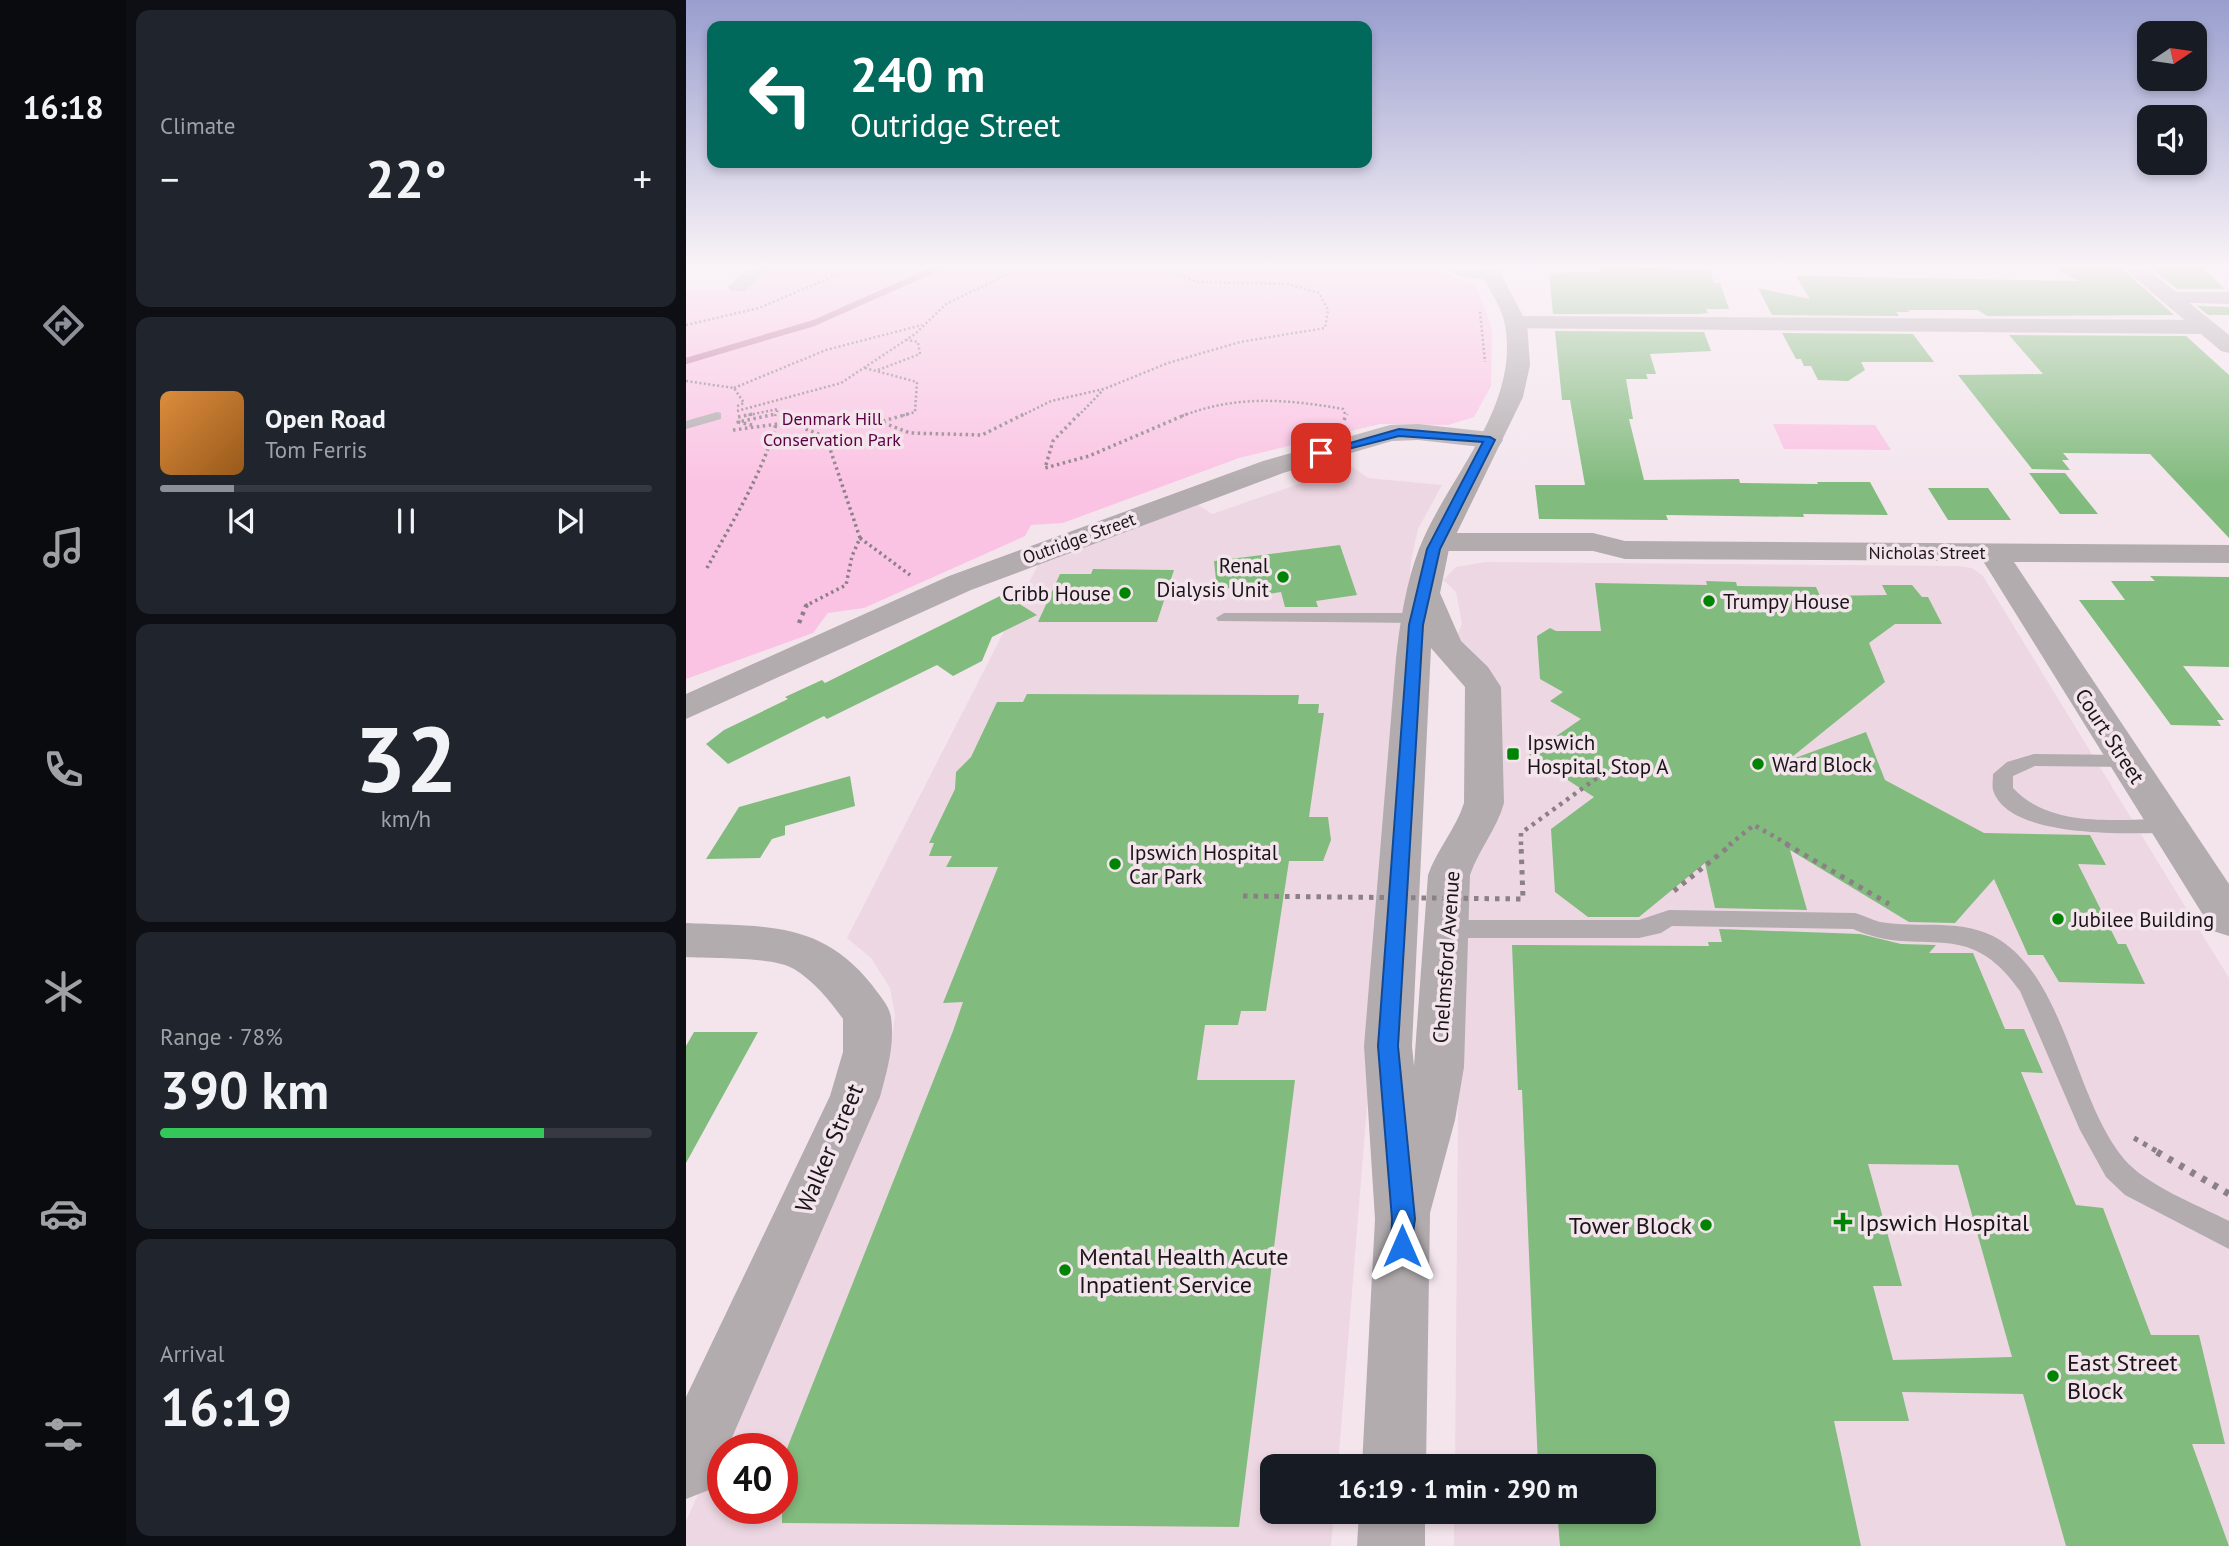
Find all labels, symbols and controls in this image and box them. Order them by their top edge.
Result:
north arrow [2137,21,2207,91]
map controls [2137,21,2207,175]
text: 240 m [850,42,985,106]
icon: left [735,49,826,140]
text: 16:18 [22,86,104,128]
text: Outridge Street [850,104,1060,146]
button: sound [2137,105,2207,175]
text: Climate [160,111,235,140]
text: 22° [365,145,447,212]
text: − [160,154,179,203]
text: + [633,154,652,203]
icon: directions [39,301,88,350]
text: Open Road [265,402,386,435]
park label: Denmark Hill Conservation Park [763,407,901,451]
pin [1291,423,1351,483]
icon: arrive [1302,434,1340,472]
text: Tom Ferris [265,435,367,464]
icon: previous [223,502,261,540]
icon: pause [387,502,425,540]
icon: next [551,502,589,540]
street label: Outridge Street [1019,507,1139,569]
icon: music [39,523,88,572]
street label: Nicholas Street [1868,541,1986,564]
place label: Renal Dialysis Unit [1156,552,1269,603]
marker: Renal Dialysis Unit [1275,569,1291,585]
place label: Cribb House [1002,580,1111,607]
marker: Cribb House [1117,585,1133,601]
place label: Trumpy House [1723,588,1850,615]
marker: Trumpy House [1701,593,1717,609]
street label: Court Street [2069,683,2151,789]
text: 32 [354,699,458,817]
place label: Ipswich Hospital, Stop A [1527,729,1669,780]
icon: phone [39,745,88,794]
marker: Ipswich Hospital, Stop A [1505,746,1521,762]
place label: Ward Block [1772,751,1872,778]
marker: Ward Block [1750,756,1766,772]
text: km/h [381,804,431,833]
place label: Ipswich Hospital Car Park [1129,839,1278,890]
marker: Ipswich Hospital Car Park [1107,856,1123,872]
street label: Chelmsford Avenue [1427,870,1465,1044]
place label: Jubilee Building [2071,906,2214,933]
marker: Jubilee Building [2050,911,2066,927]
icon: climate [39,967,88,1016]
text: Range · 78% [160,1022,283,1051]
text: 390 km [160,1056,329,1123]
street label: Walker Street [788,1079,870,1217]
icon: car [39,1189,88,1238]
place label: Ipswich Hospital [1859,1207,2029,1238]
position arrow [1365,1209,1439,1283]
place label: Tower Block [1569,1210,1692,1241]
marker: Ipswich Hospital [1833,1212,1853,1232]
marker: Tower Block [1698,1217,1714,1233]
place label: Mental Health Acute Inpatient Service [1079,1241,1288,1300]
marker: Mental Health Acute Inpatient Service [1057,1262,1073,1278]
text: Arrival [160,1339,224,1368]
place label: East Street Block [2067,1347,2178,1406]
marker: East Street Block [2045,1368,2061,1384]
text: 16:19 [160,1373,292,1440]
icon: filters [39,1410,88,1459]
speed limit sign: 40 [707,1433,798,1524]
text: 16:19 · 1 min · 290 m [1338,1472,1578,1505]

